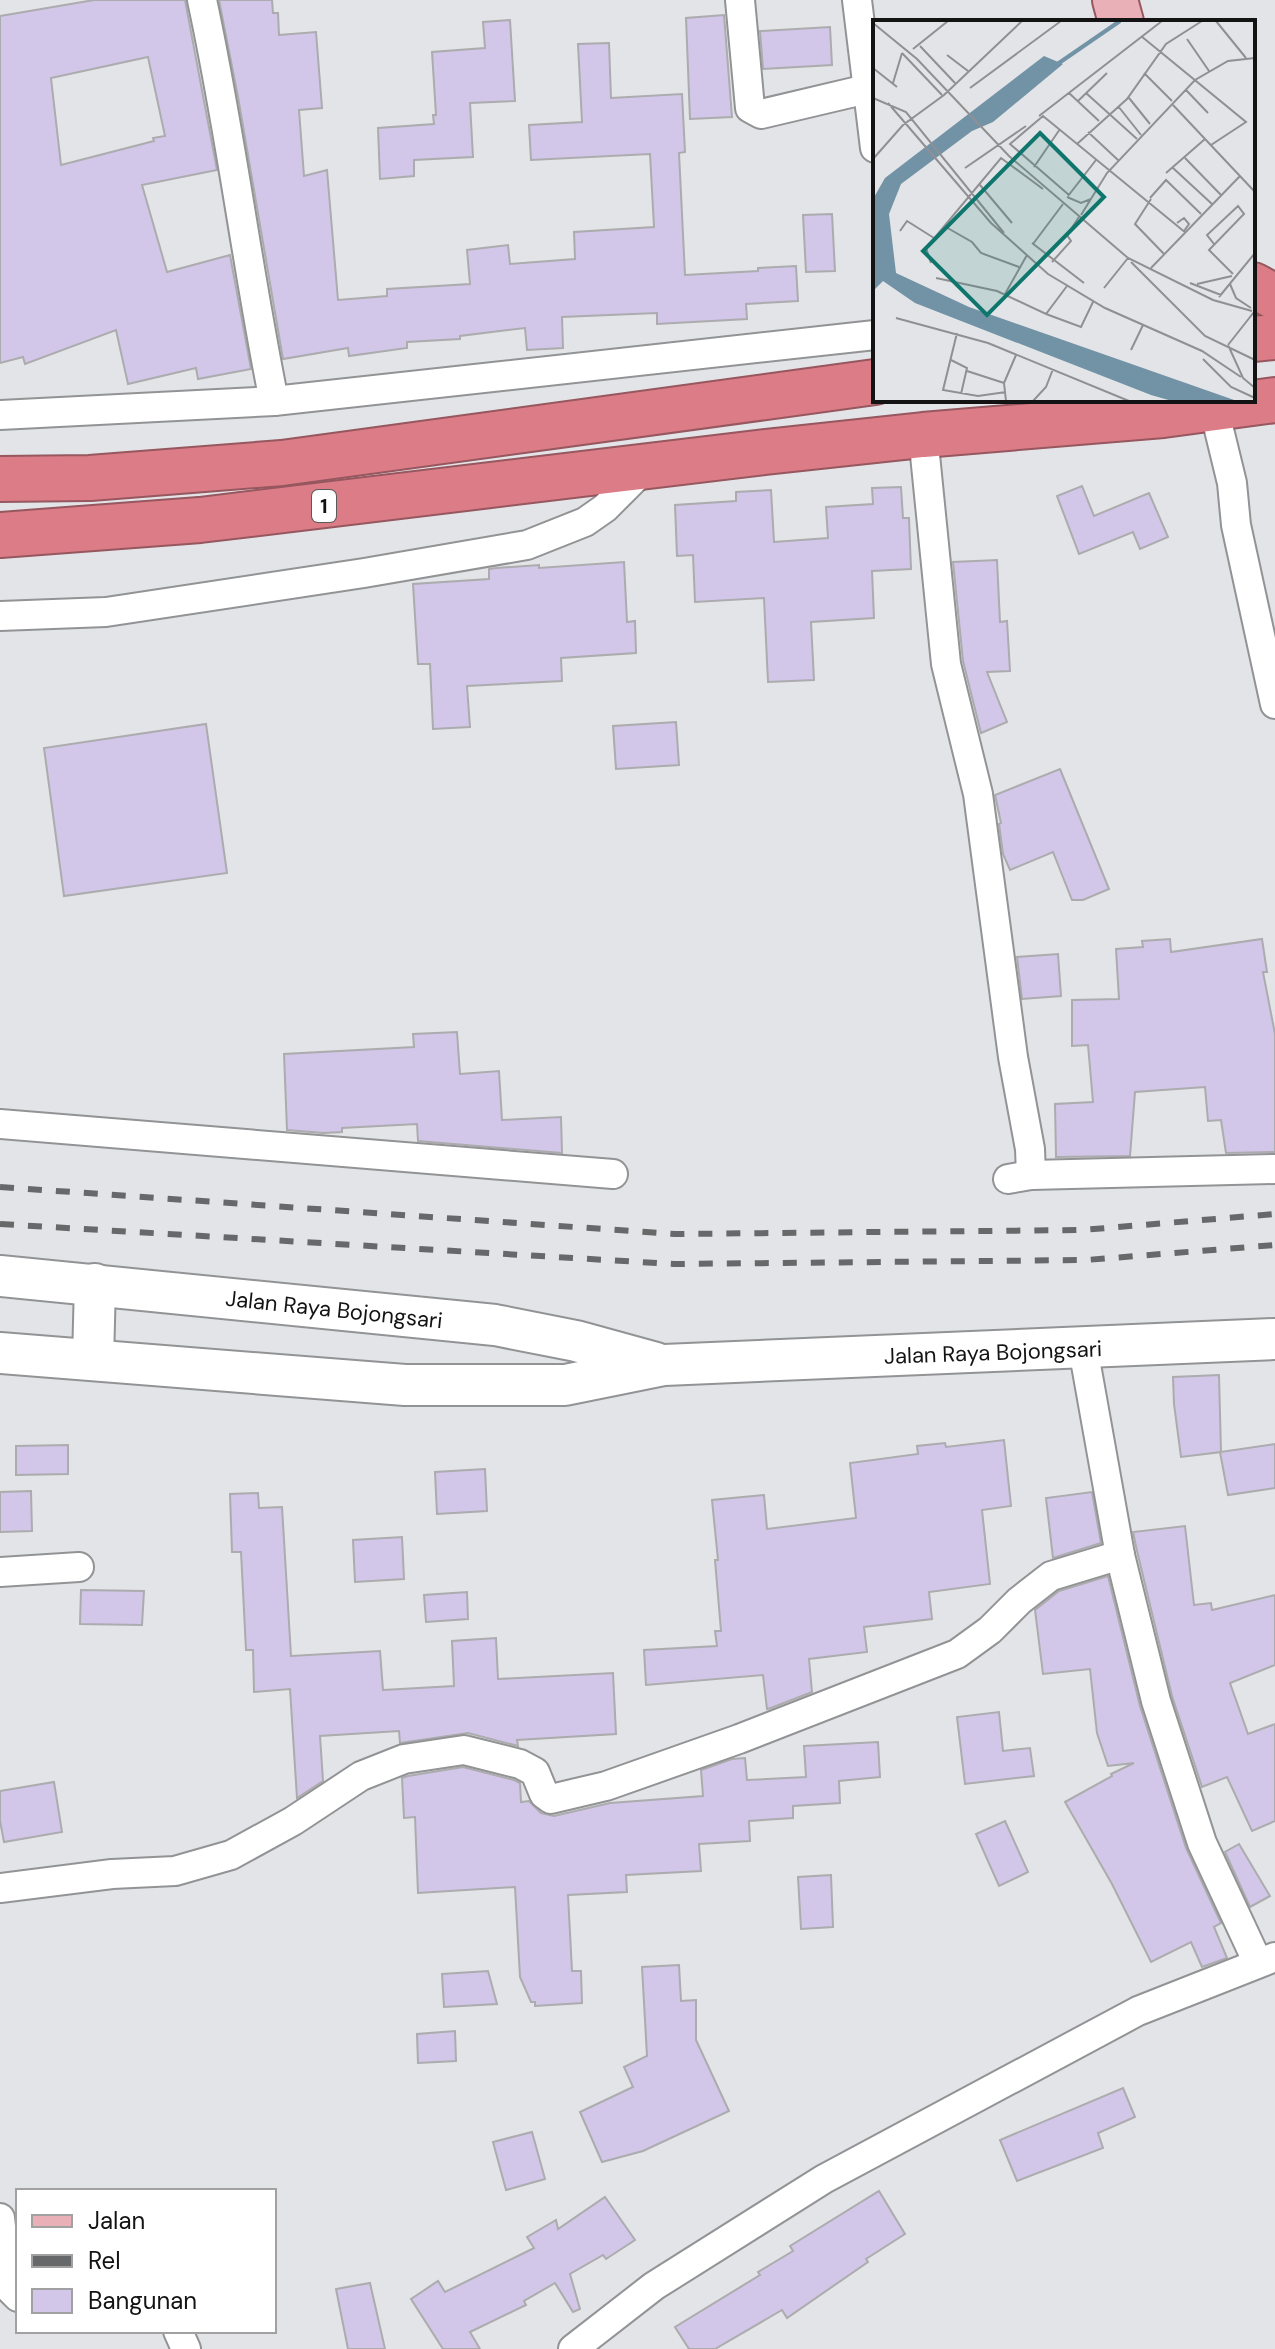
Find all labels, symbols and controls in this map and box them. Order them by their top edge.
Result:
inset map [873,20,1255,402]
road number: 1 [312,490,336,522]
street label: Jalan Raya Bojongsari [224,1284,444,1335]
street label: Jalan Raya Bojongsari [883,1334,1103,1371]
legend [16,2189,276,2333]
text: Jalan [88,2205,145,2236]
text: Rel [88,2245,121,2276]
text: Bangunan [88,2285,197,2316]

